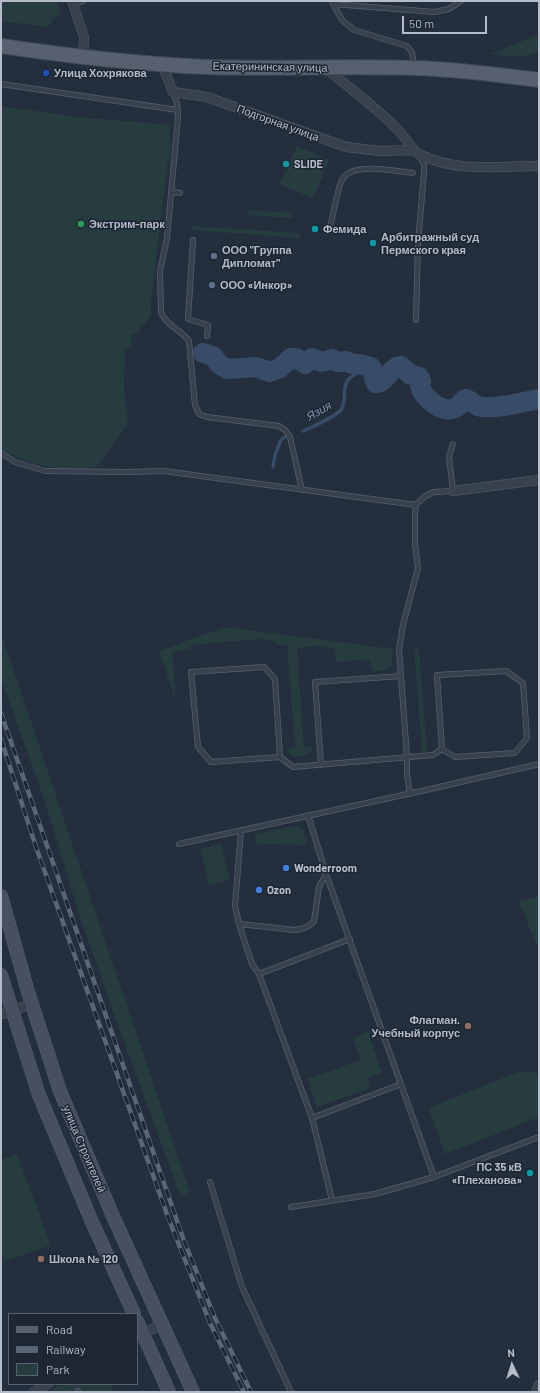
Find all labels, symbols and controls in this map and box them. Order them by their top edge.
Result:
scale bar [404,8,489,34]
text: 50 m [409,16,434,30]
street label: Екатерининская улица [212,59,328,75]
place label: Улица Хохрякова [54,66,147,80]
marker: Улица Хохрякова [41,68,51,78]
street label: Подгорная улица [235,102,321,144]
place label: SLIDE [294,157,323,171]
marker: SLIDE [281,159,291,169]
place label: Экстрим-парк [89,217,165,231]
marker: Экстрим-парк [76,219,86,229]
place label: Фемида [323,222,366,236]
marker: Фемида [310,224,320,234]
place label: Арбитражный суд Пермского края [381,230,479,256]
marker: Арбитражный суд Пермского края [368,238,378,248]
place label: ООО "Группа Дипломат" [222,243,292,269]
marker: ООО "Группа Дипломат" [209,251,219,261]
place label: ООО «Инкор» [220,278,292,292]
marker: ООО «Инкор» [207,280,217,290]
water label: Язия [304,398,334,424]
place label: Wonderroom [294,861,357,875]
marker: Wonderroom [281,863,291,873]
place label: Ozon [267,883,291,897]
marker: Ozon [254,885,264,895]
place label: Флагман. Учебный корпус [372,1013,460,1039]
marker: Флагман. Учебный корпус [463,1021,473,1031]
street label: улица Строителей [60,1104,108,1194]
place label: ПС 35 кВ «Плеханова» [452,1160,522,1186]
marker: ПС 35 кВ «Плеханова» [525,1168,535,1178]
place label: Школа № 120 [49,1252,118,1266]
marker: Школа № 120 [36,1254,46,1264]
legend [8,1313,138,1385]
text: Road [46,1322,73,1336]
text: Railway [46,1342,85,1356]
north arrow [492,1345,532,1385]
text: N [507,1346,515,1359]
text: Park [46,1362,70,1376]

